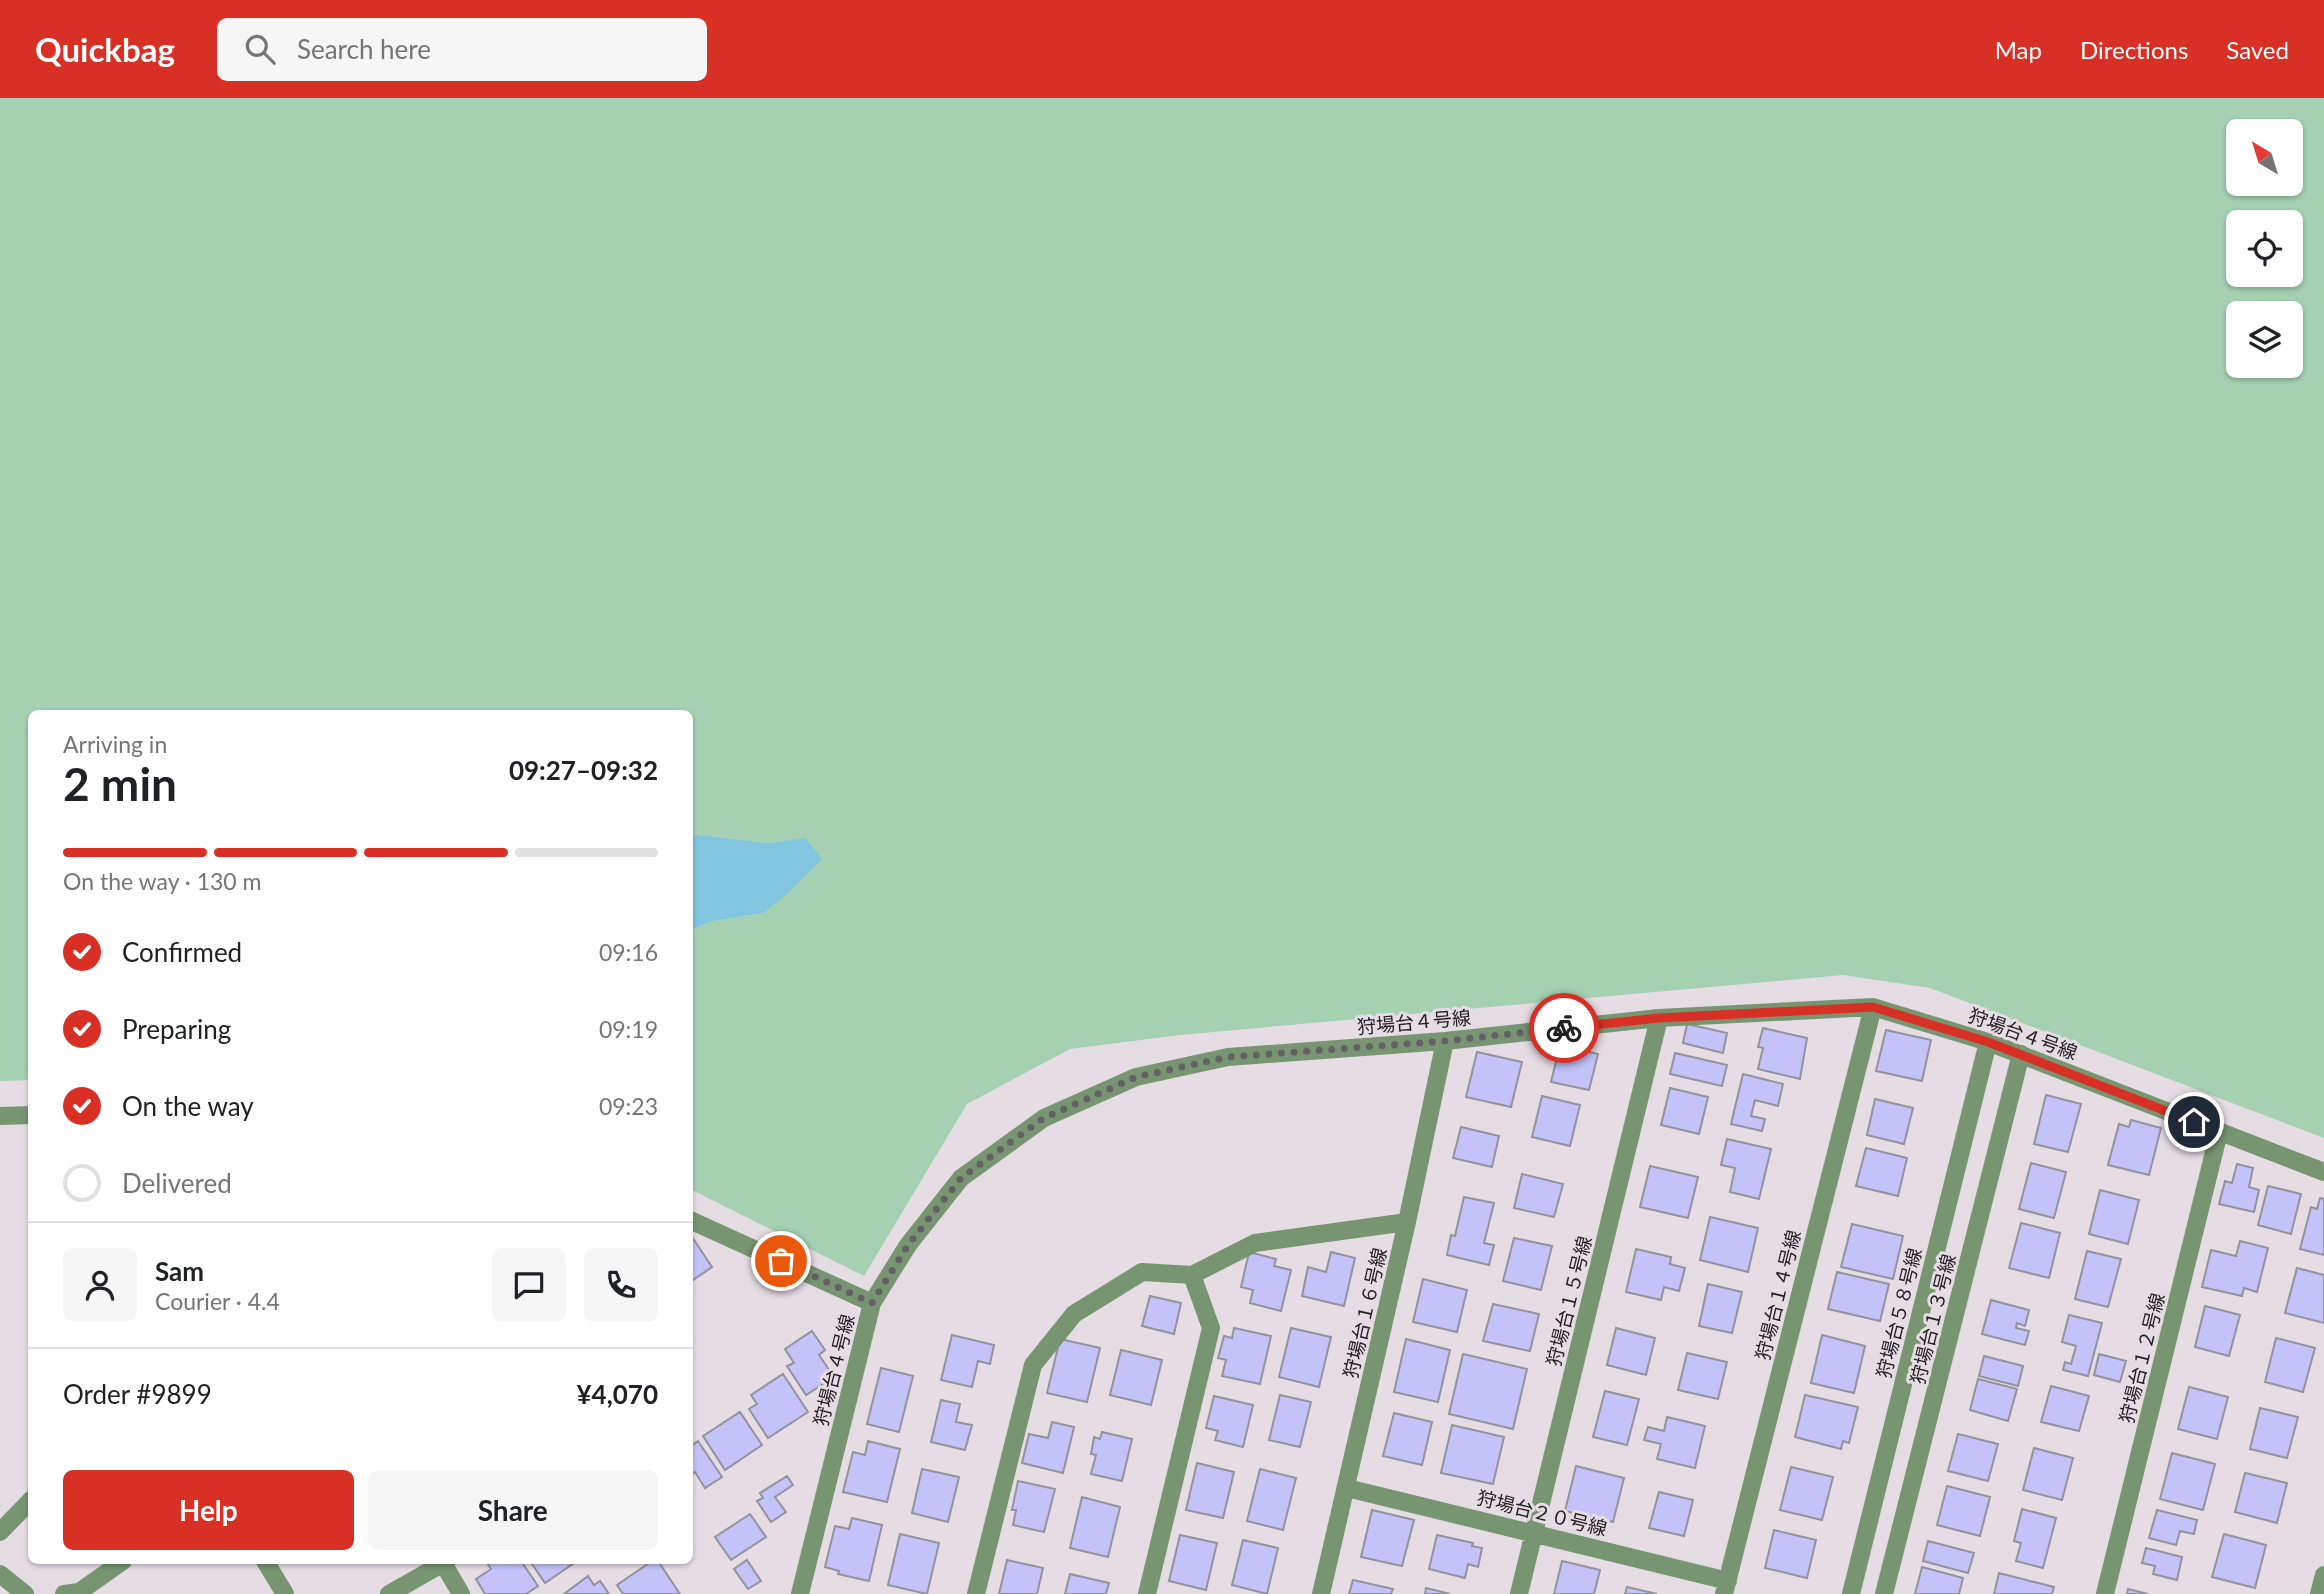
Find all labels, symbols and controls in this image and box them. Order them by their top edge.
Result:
search box [217,18,707,81]
text: Quickbag [35,29,175,69]
icon: search [241,30,279,68]
text: Search here [297,33,431,65]
text: Map [1995,35,2042,64]
text: Directions [2080,35,2188,64]
text: Saved [2226,35,2289,64]
north arrow [2226,119,2303,196]
map controls [2226,119,2303,378]
button: locate [2226,210,2303,287]
button: layers [2226,301,2303,378]
text: Arriving in [63,730,167,758]
text: 09:27–09:32 [509,754,658,786]
text: 2 min [63,756,177,811]
text: On the way · 130 m [63,867,262,895]
icon: check [63,933,101,971]
text: Confirmed [122,936,242,968]
text: 09:16 [599,938,658,966]
courier [1529,993,1599,1063]
street label: 狩場台４号線 [1966,1003,2081,1064]
street label: 狩場台４号線 [1356,1005,1472,1038]
icon: bike [1545,1009,1583,1047]
icon: check [63,1010,101,1048]
text: Preparing [122,1013,231,1045]
text: 09:19 [599,1015,658,1043]
icon: check [63,1087,101,1125]
text: On the way [122,1090,254,1122]
text: 09:23 [599,1092,658,1120]
pin [2164,1092,2224,1152]
icon: home [2175,1103,2213,1141]
text: Delivered [122,1167,232,1199]
street label: 狩場台１４号線 [1750,1228,1805,1362]
pin [751,1231,811,1291]
street label: 狩場台１５号線 [1541,1234,1596,1368]
icon: bag [762,1242,800,1280]
street label: 狩場台１６号線 [1338,1245,1391,1380]
street label: 狩場台５８号線 [1871,1246,1926,1380]
button: person [63,1248,137,1322]
button: chat [492,1248,566,1322]
button: phone [584,1248,658,1322]
street label: 狩場台１３号線 [1905,1252,1960,1386]
text: Sam [155,1255,204,1287]
text: Courier · 4.4 [155,1287,280,1315]
street label: 狩場台１２号線 [2114,1291,2169,1425]
street label: 狩場台４号線 [809,1312,858,1428]
text: Order #9899 [63,1378,212,1410]
text: ¥4,070 [577,1378,658,1410]
button: Help [63,1470,354,1550]
button: Share [368,1470,658,1550]
street label: 狩場台２０号線 [1475,1485,1609,1540]

